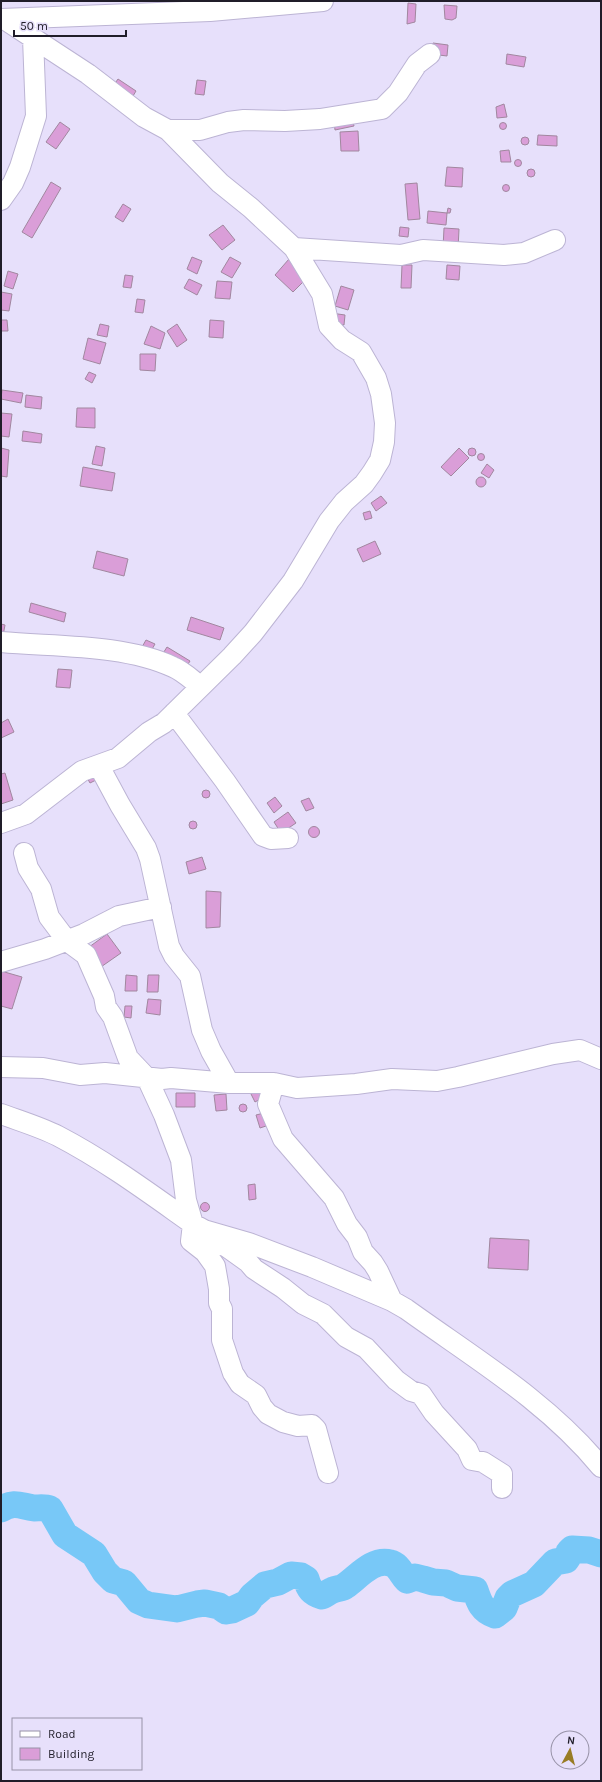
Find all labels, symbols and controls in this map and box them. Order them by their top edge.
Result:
scale bar [14,12,126,38]
text: 50 m [20,19,48,33]
legend [12,1718,142,1770]
text: Road [48,1727,76,1741]
north arrow [550,1730,590,1770]
text: N [566,1734,576,1748]
text: Building [48,1747,95,1761]

